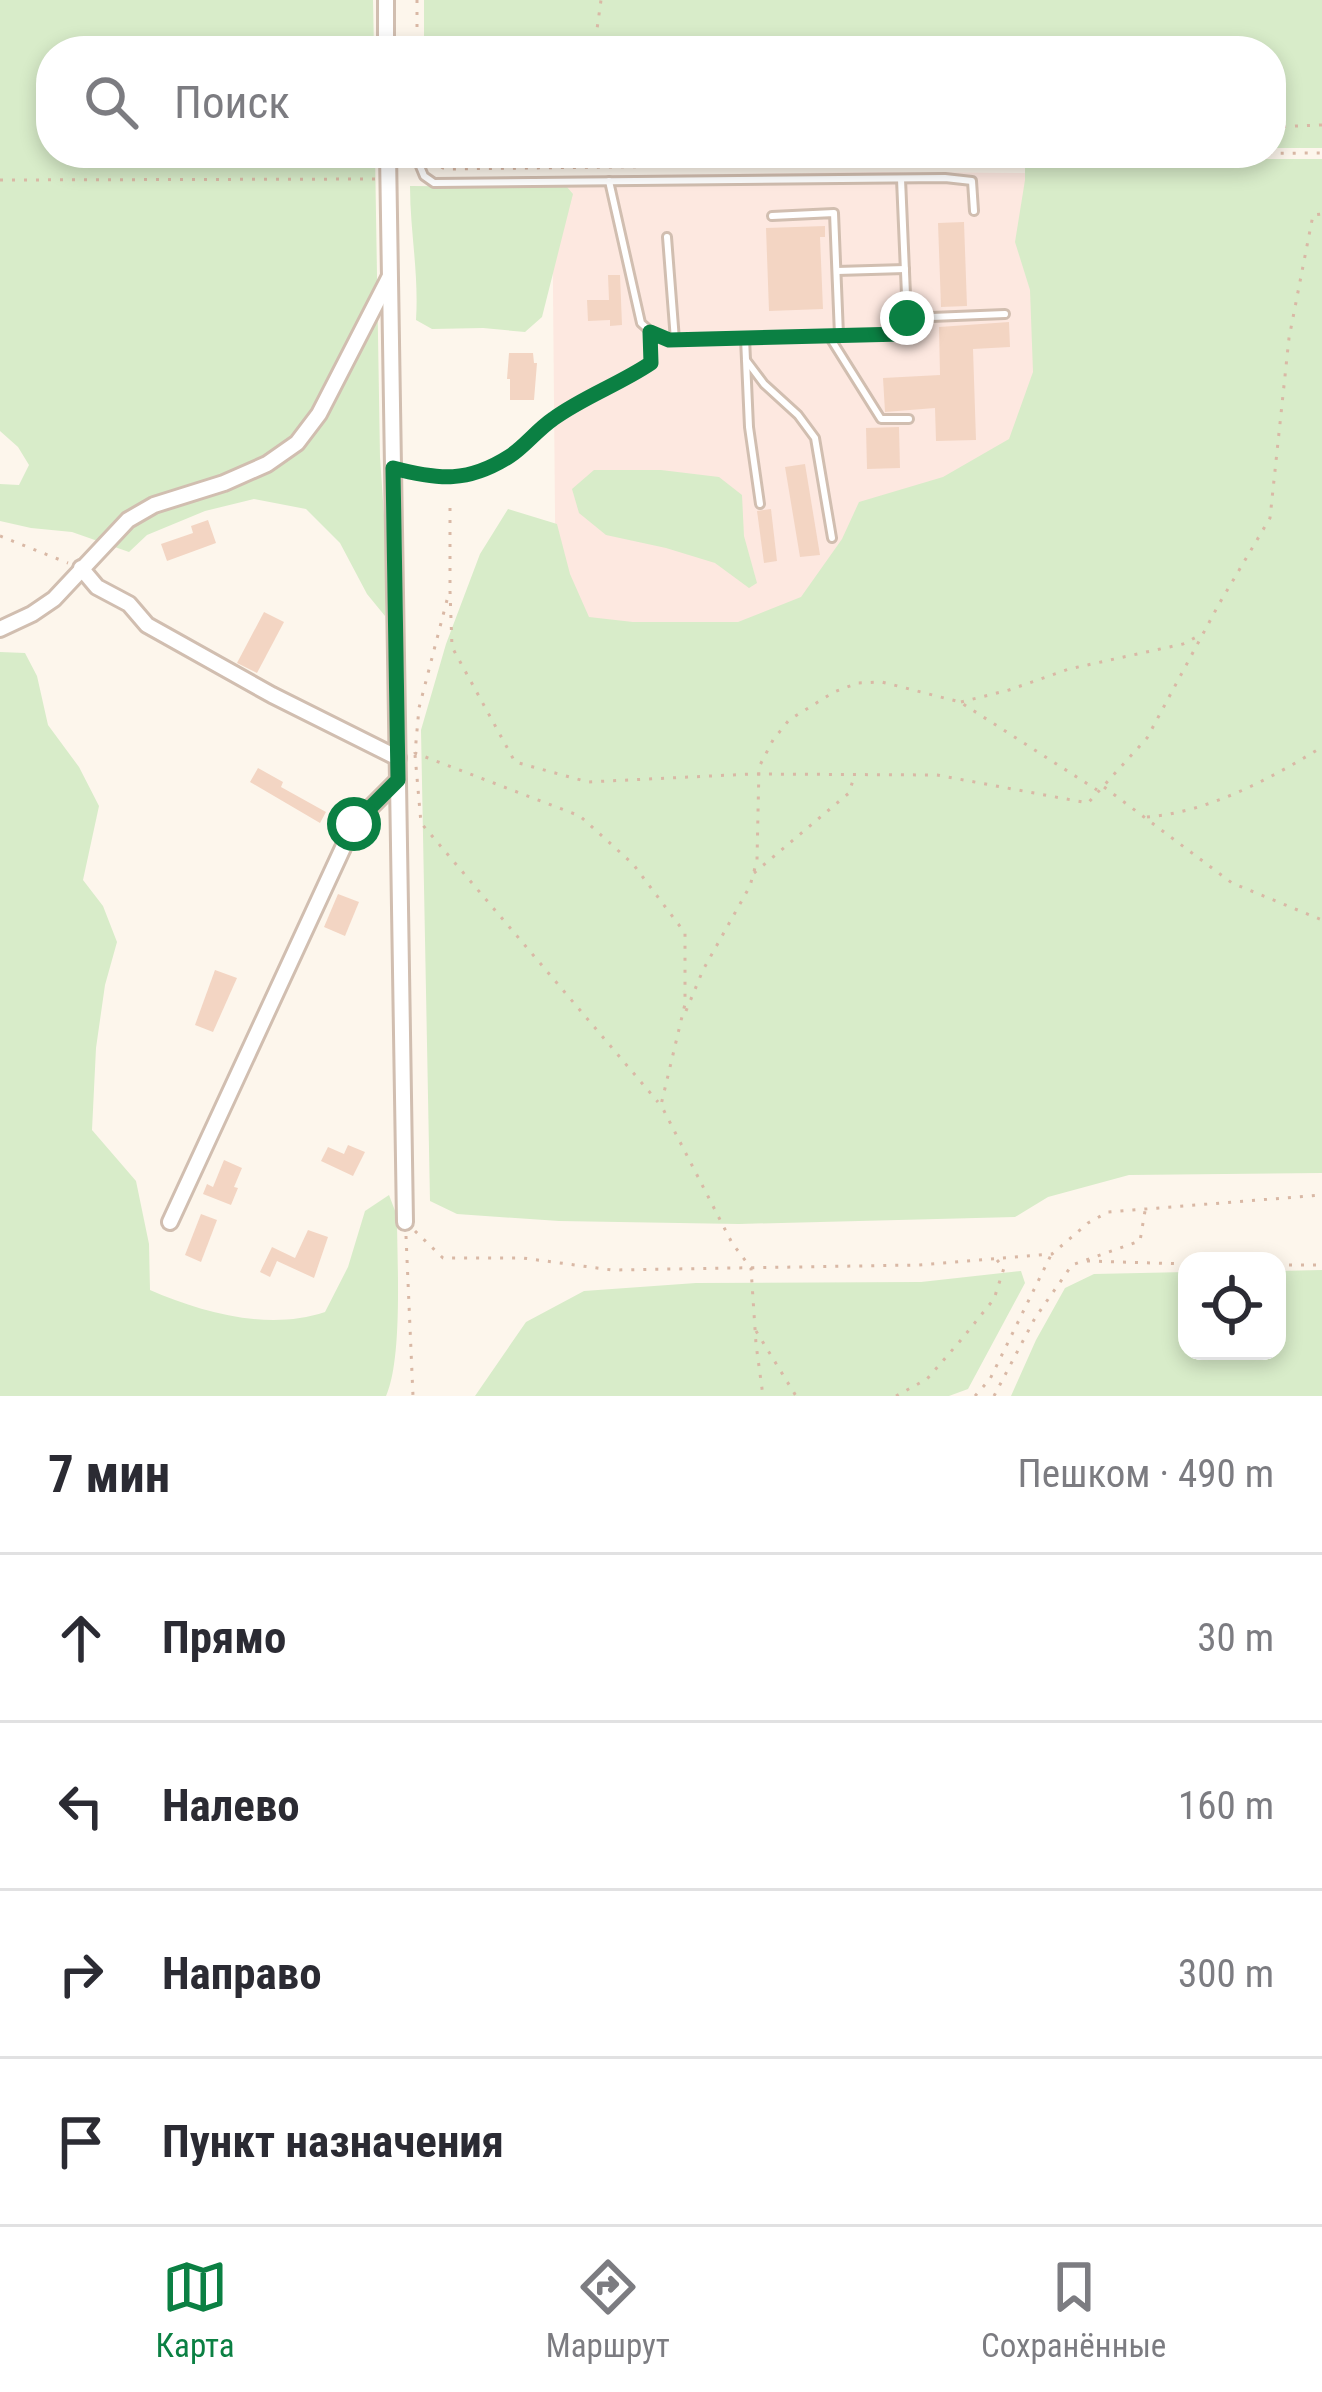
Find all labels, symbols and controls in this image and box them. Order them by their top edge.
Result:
search box [36,36,1286,168]
icon: search [78,69,144,135]
text: Поиск [174,76,290,129]
route end [880,291,934,345]
route start [327,797,381,851]
map controls [1178,1252,1286,1360]
button: locate [1178,1252,1286,1360]
text: 7 мин [48,1445,170,1504]
text: Пешком · 490 m [1017,1451,1274,1497]
icon: ahead [48,1605,114,1671]
text: Прямо [162,1611,286,1664]
text: 30 m [1197,1615,1274,1661]
icon: left [48,1773,114,1839]
text: Налево [162,1779,300,1832]
text: 160 m [1178,1783,1274,1829]
icon: right [48,1941,114,2007]
text: Направо [162,1947,322,2000]
text: 300 m [1178,1951,1274,1997]
icon: arrive [48,2109,114,2175]
text: Пункт назначения [162,2115,504,2168]
tab: Карта [156,2254,234,2365]
tab: Маршрут [546,2254,670,2365]
tab: Сохранённые [981,2254,1166,2365]

